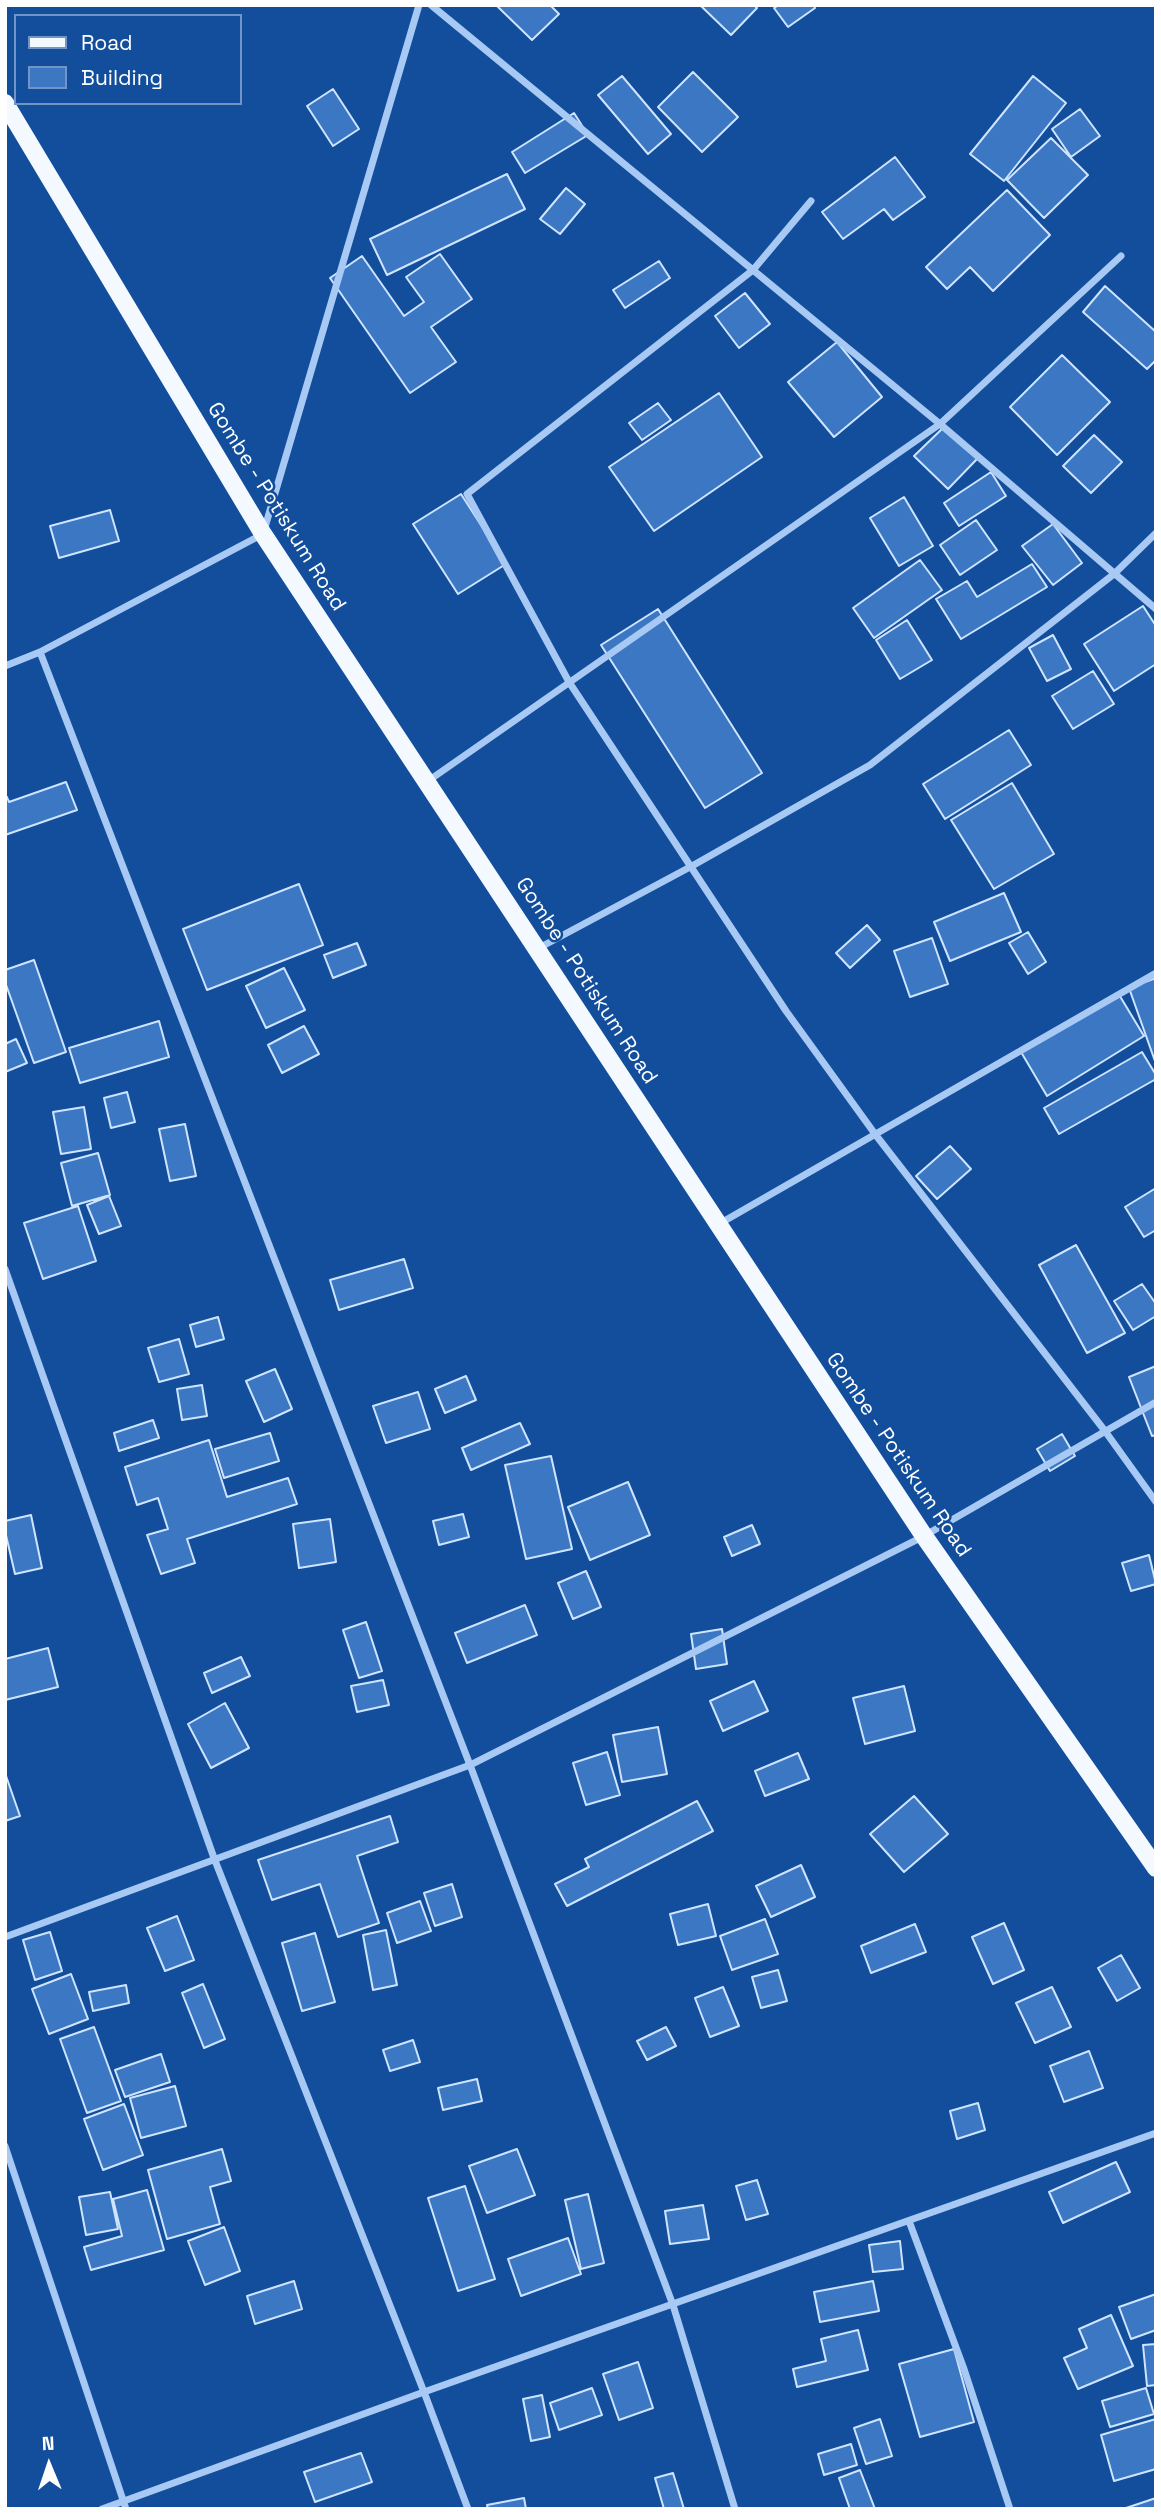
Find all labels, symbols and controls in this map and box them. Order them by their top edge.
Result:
legend [14,14,242,105]
text: Road [81,29,133,56]
text: Building [81,64,163,91]
street label: Gombe - Potiskum Road [201,398,351,616]
street label: Gombe - Potiskum Road [510,873,662,1089]
street label: Gombe - Potiskum Road [820,1348,976,1562]
north arrow [14,2430,84,2500]
text: N [41,2431,55,2456]

